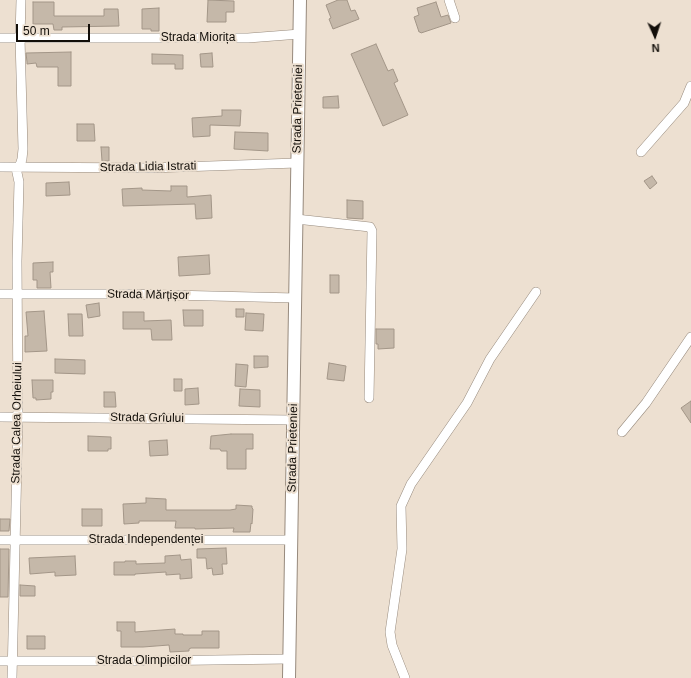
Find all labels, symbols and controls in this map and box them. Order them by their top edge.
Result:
scale bar [18,16,92,42]
north arrow [635,16,675,56]
text: 50 m [23,24,50,38]
street label: Strada Miorița [161,31,235,45]
text: N [651,42,660,54]
street label: Strada Prieteniei [290,65,306,153]
street label: Strada Lidia Istrati [100,159,196,175]
street label: Strada Mărțișor [107,287,189,303]
street label: Strada Calea Orheiului [9,362,25,484]
street label: Strada Prieteniei [285,404,301,492]
street label: Strada Grîului [110,410,184,426]
street label: Strada Independenței [89,533,203,547]
street label: Strada Olimpicilor [97,654,191,668]

